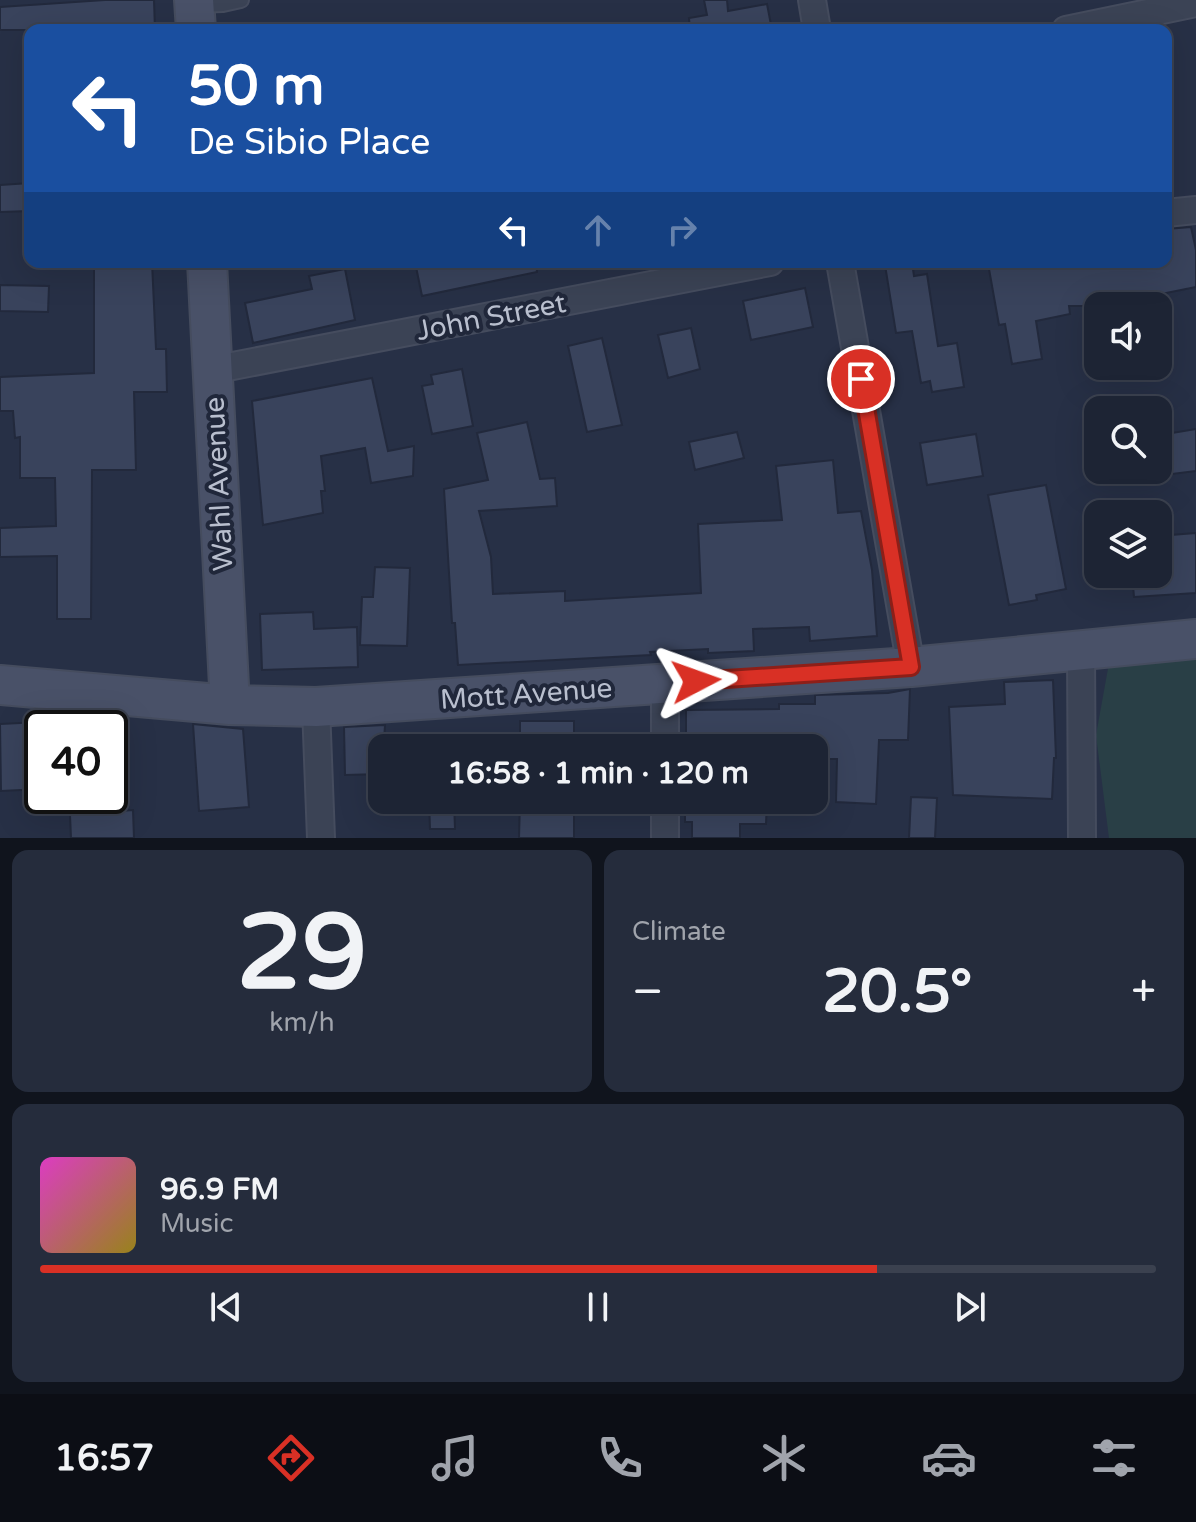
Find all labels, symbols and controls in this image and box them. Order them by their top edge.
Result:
text: 50 m [188,53,324,120]
icon: left [56,56,160,160]
text: De Sibio Place [188,121,430,164]
icon: left [492,208,536,252]
icon: ahead [576,208,620,252]
icon: right [660,208,704,252]
street label: John Street [414,286,569,348]
map controls [1084,292,1172,588]
button: sound [1084,292,1172,380]
pin [827,345,895,413]
icon: arrive [839,357,883,401]
street label: Wahl Avenue [197,396,241,572]
button: search [1084,396,1172,484]
button: layers [1084,500,1172,588]
position arrow [654,639,738,723]
street label: Mott Avenue [439,671,613,717]
speed limit sign: 40 [24,710,128,814]
text: 16:58 · 1 min · 120 m [447,755,749,792]
text: 29 [237,892,367,1017]
text: Climate [632,916,726,947]
text: 20.5° [822,956,972,1028]
text: − [632,966,663,1019]
text: + [1131,966,1156,1019]
text: km/h [269,1007,335,1038]
text: 96.9 FM [160,1171,279,1208]
text: Music [160,1208,233,1239]
icon: previous [204,1285,248,1329]
icon: pause [576,1285,620,1329]
icon: next [948,1285,992,1329]
icon: directions [263,1430,319,1486]
icon: music [427,1430,483,1486]
icon: phone [592,1430,648,1486]
icon: climate [756,1430,812,1486]
icon: car [921,1430,977,1486]
icon: filters [1086,1430,1142,1486]
text: 16:57 [54,1437,154,1480]

